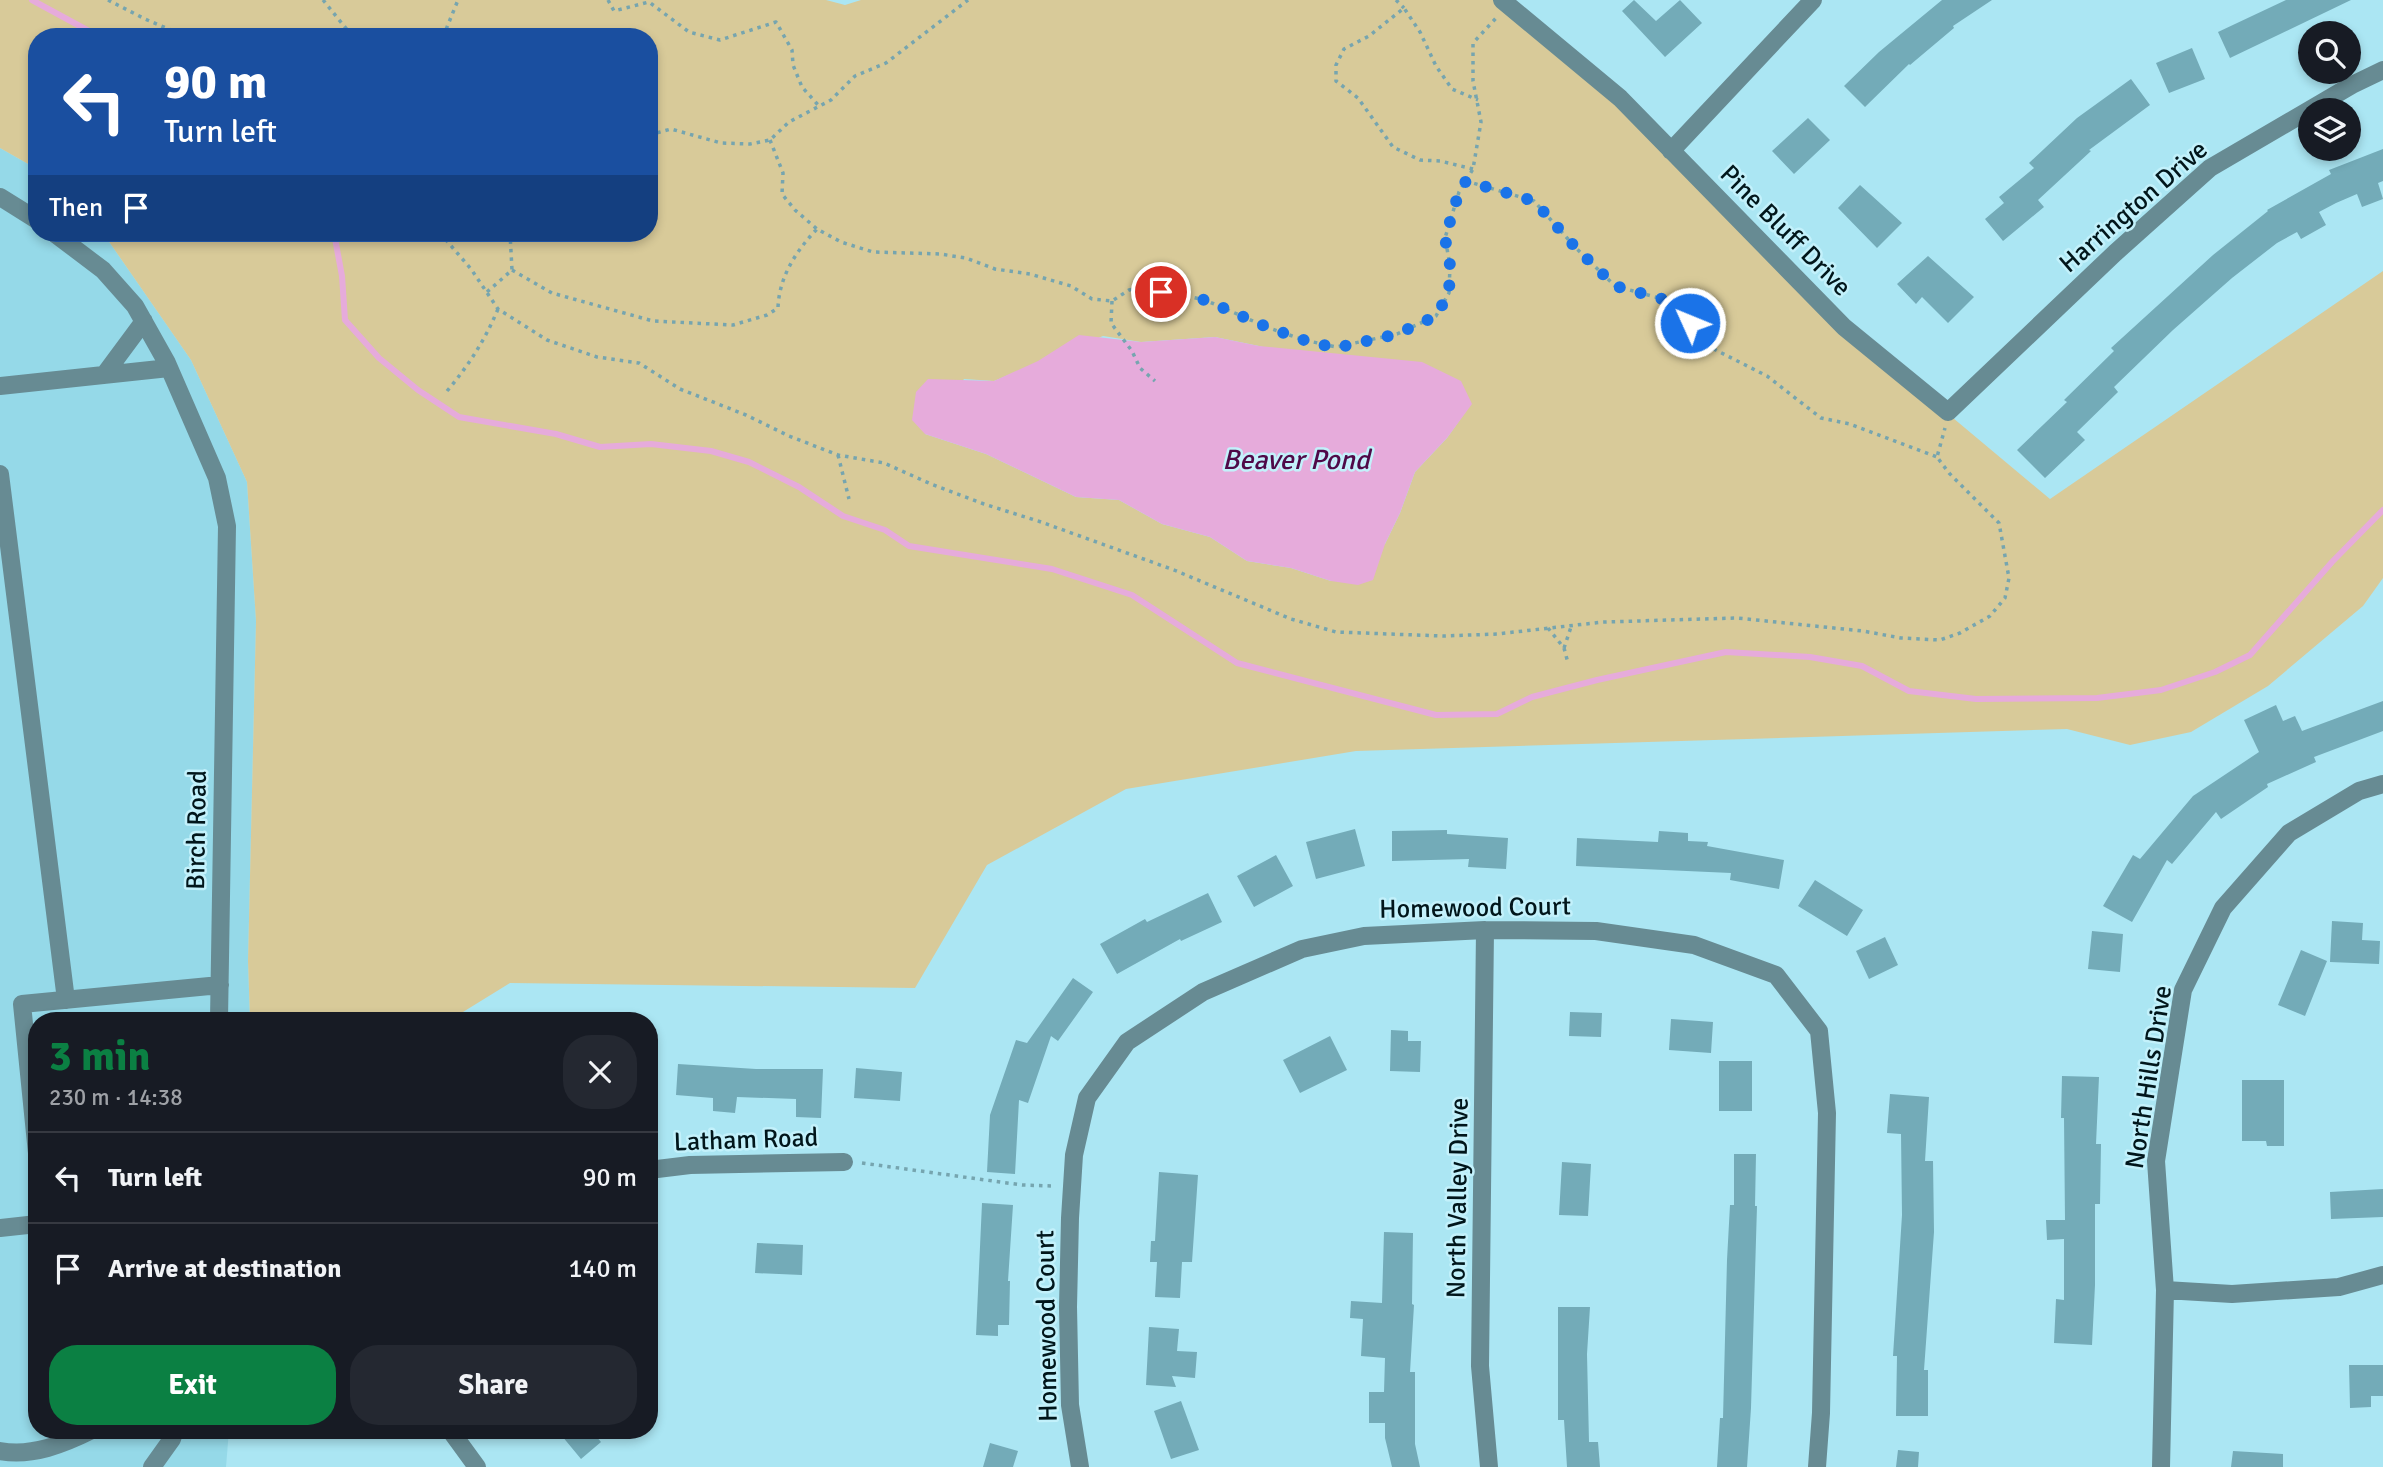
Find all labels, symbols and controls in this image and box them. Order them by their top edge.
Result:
map controls [2298,21,2361,161]
button: search [2298,21,2361,84]
text: 90 m [164,52,267,112]
icon: left [49,56,140,147]
button: layers [2298,98,2361,161]
text: Turn left [164,112,277,151]
street label: Harrington Drive [2053,134,2214,280]
street label: Pine Bluff Drive [1713,158,1858,303]
icon: arrive [117,189,155,227]
text: Then [49,192,103,224]
pin [1131,262,1191,322]
icon: arrive [1142,273,1180,311]
position arrow [1653,286,1727,360]
water label: Beaver Pond [1222,443,1373,477]
street label: Birch Road [180,770,214,890]
street label: Homewood Court [1379,890,1571,926]
street label: North Hills Drive [2119,983,2179,1171]
text: 3 min [49,1031,150,1082]
button: close [563,1035,637,1109]
text: 230 m · 14:38 [49,1083,183,1112]
street label: North Valley Drive [1440,1097,1476,1299]
street label: Latham Road [673,1121,819,1159]
icon: left [49,1159,87,1197]
text: Turn left [108,1162,202,1194]
text: 90 m [582,1162,637,1194]
street label: Homewood Court [1029,1230,1065,1422]
icon: arrive [49,1250,87,1288]
text: Arrive at destination [108,1253,341,1285]
text: 140 m [568,1253,637,1285]
button: Exit [49,1345,336,1425]
button: Share [350,1345,637,1425]

